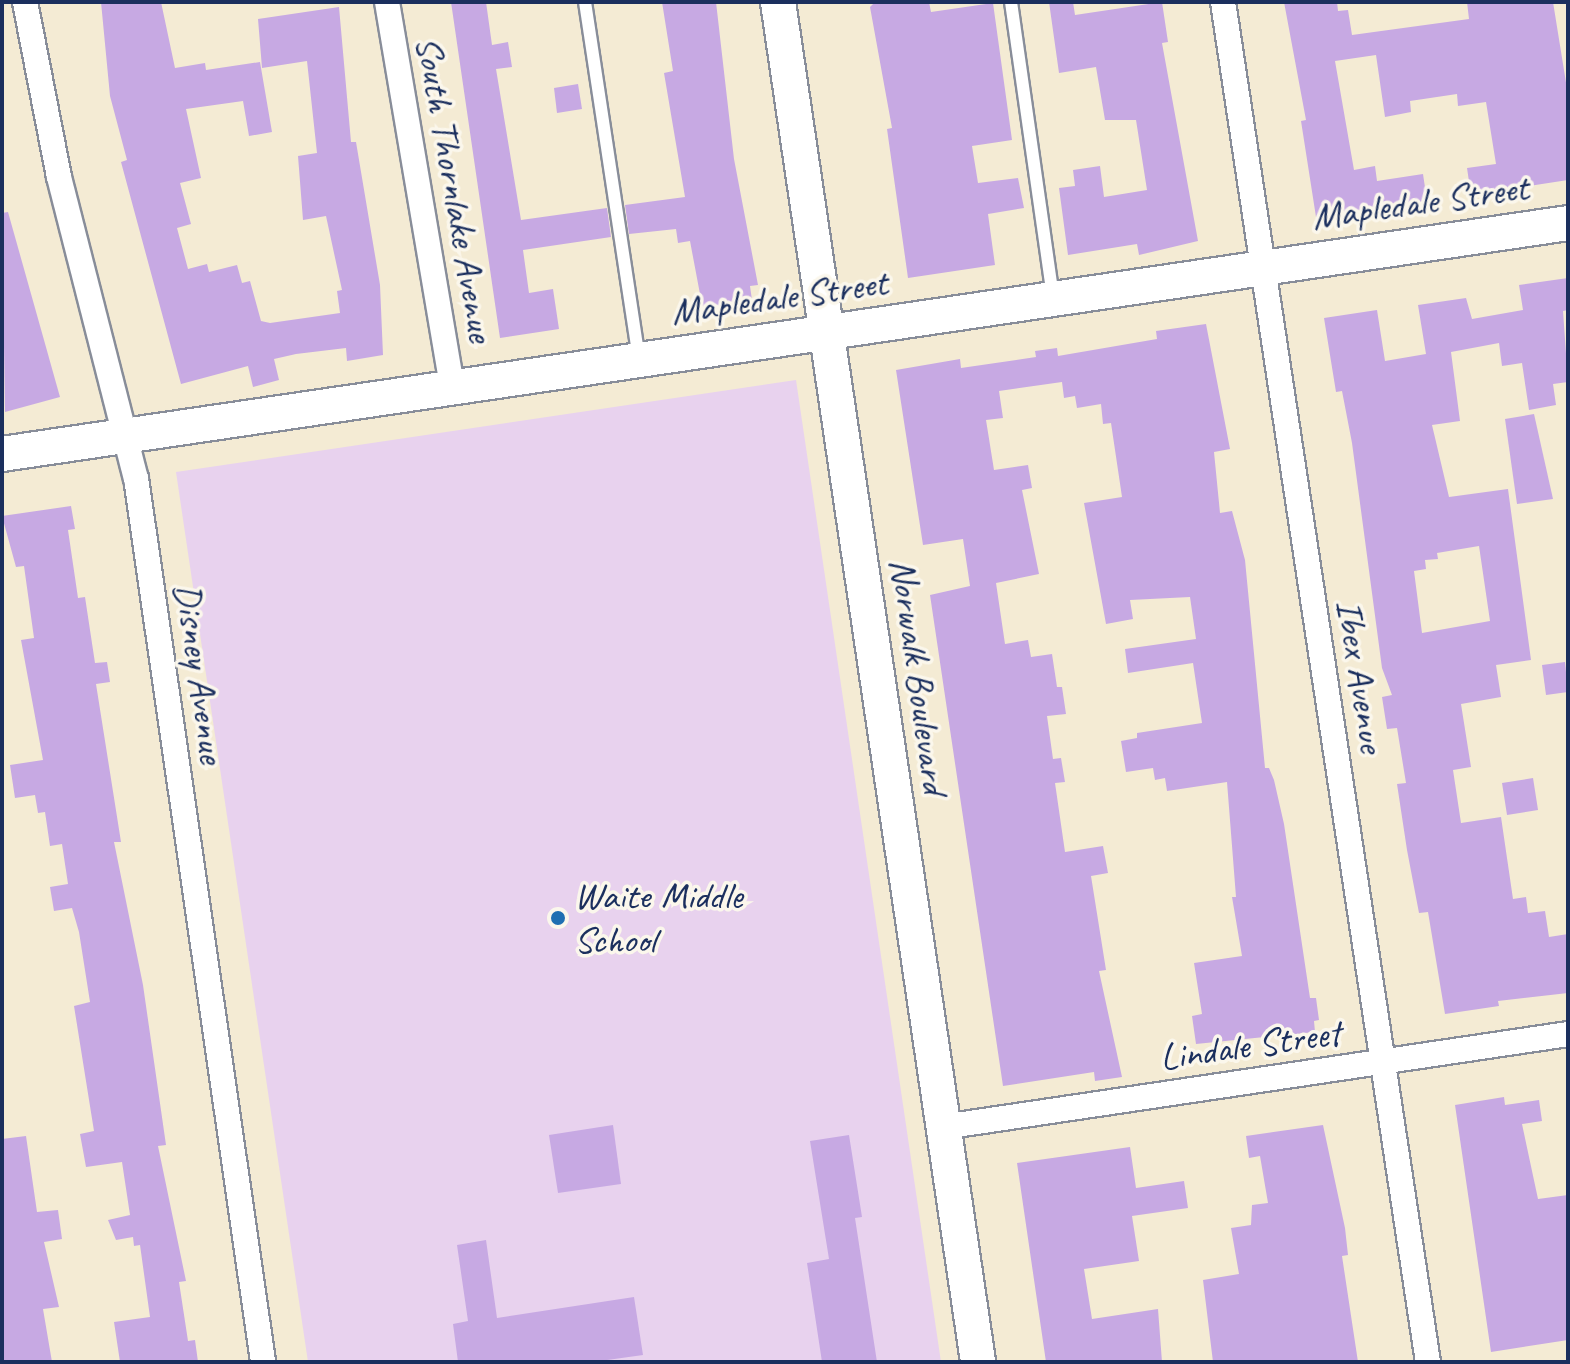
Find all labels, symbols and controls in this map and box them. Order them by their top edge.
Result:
street label: South Thornlake Avenue [406,33,504,345]
street label: Mapledale Street [1309,164,1531,240]
street label: Mapledale Street [668,259,890,335]
street label: Norwalk Boulevard [880,555,958,797]
street label: Disney Avenue [165,580,235,766]
street label: Ibex Avenue [1326,596,1396,756]
place label: Waite Middle School [574,873,743,962]
marker: Waite Middle School [549,909,567,927]
street label: Lindale Street [1157,1010,1343,1080]

